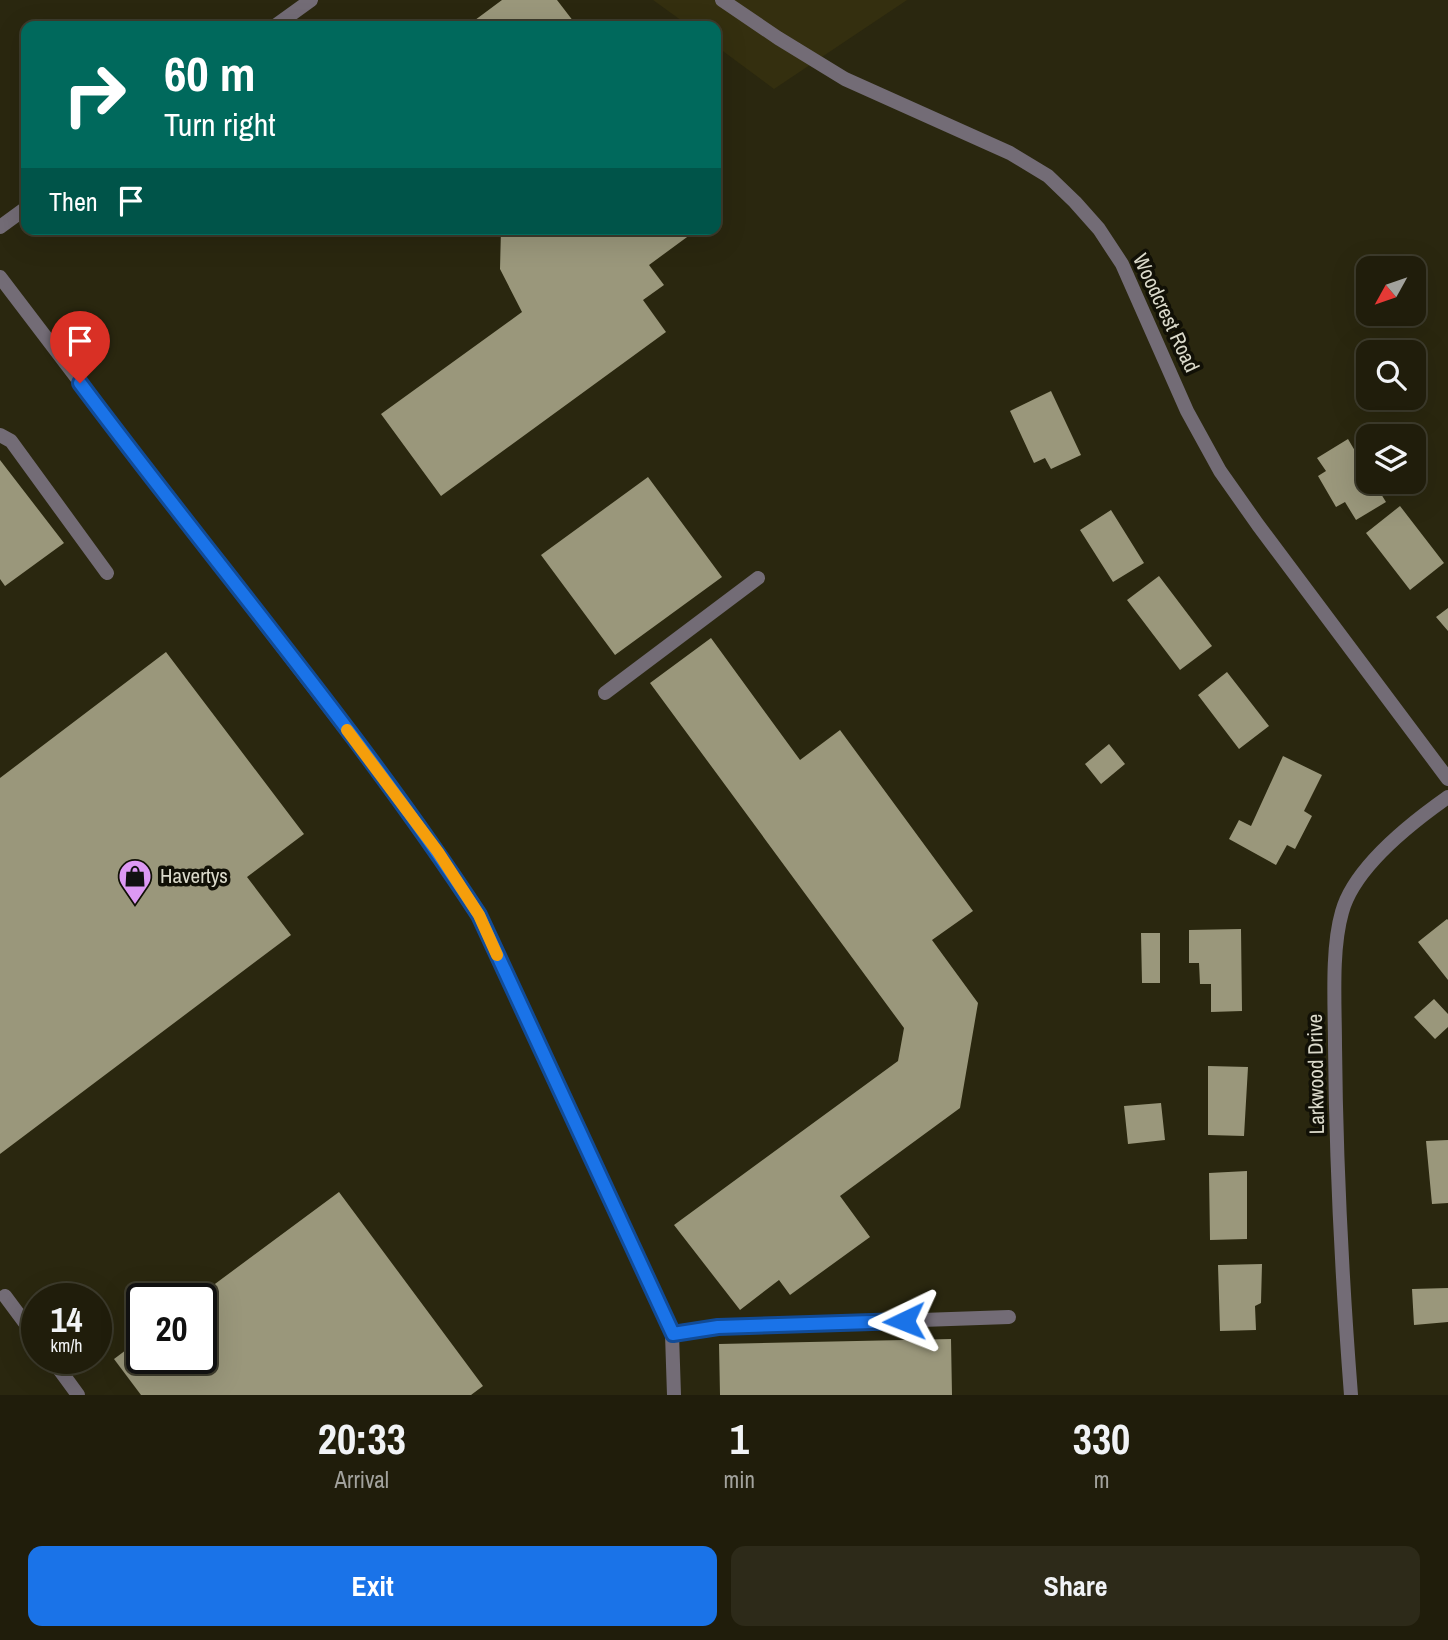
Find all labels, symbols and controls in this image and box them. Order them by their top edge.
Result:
text: 60 m [164,40,256,106]
icon: right [49,49,140,140]
text: Turn right [164,103,276,146]
icon: arrive [112,182,150,220]
text: Then [49,184,98,219]
street label: Woodcrest Road [1126,249,1207,377]
north arrow [1356,256,1426,326]
map controls [1356,256,1426,494]
pin [50,311,110,383]
icon: arrive [61,322,99,360]
button: search [1356,340,1426,410]
button: layers [1356,424,1426,494]
shop icon: Havertys [116,857,154,906]
place label: Havertys [160,861,228,890]
street label: Larkwood Drive [1300,1013,1331,1135]
speed limit sign: 20 [126,1283,217,1374]
position arrow [867,1284,941,1358]
text: 14 [51,1296,82,1343]
text: km/h [51,1333,83,1358]
text: 20:33 [318,1411,406,1467]
text: 1 [730,1411,749,1467]
text: 330 [1073,1411,1130,1467]
text: Arrival [335,1464,389,1495]
text: min [724,1464,755,1495]
text: m [1094,1464,1109,1495]
button: Exit [28,1546,717,1626]
button: Share [731,1546,1420,1626]

